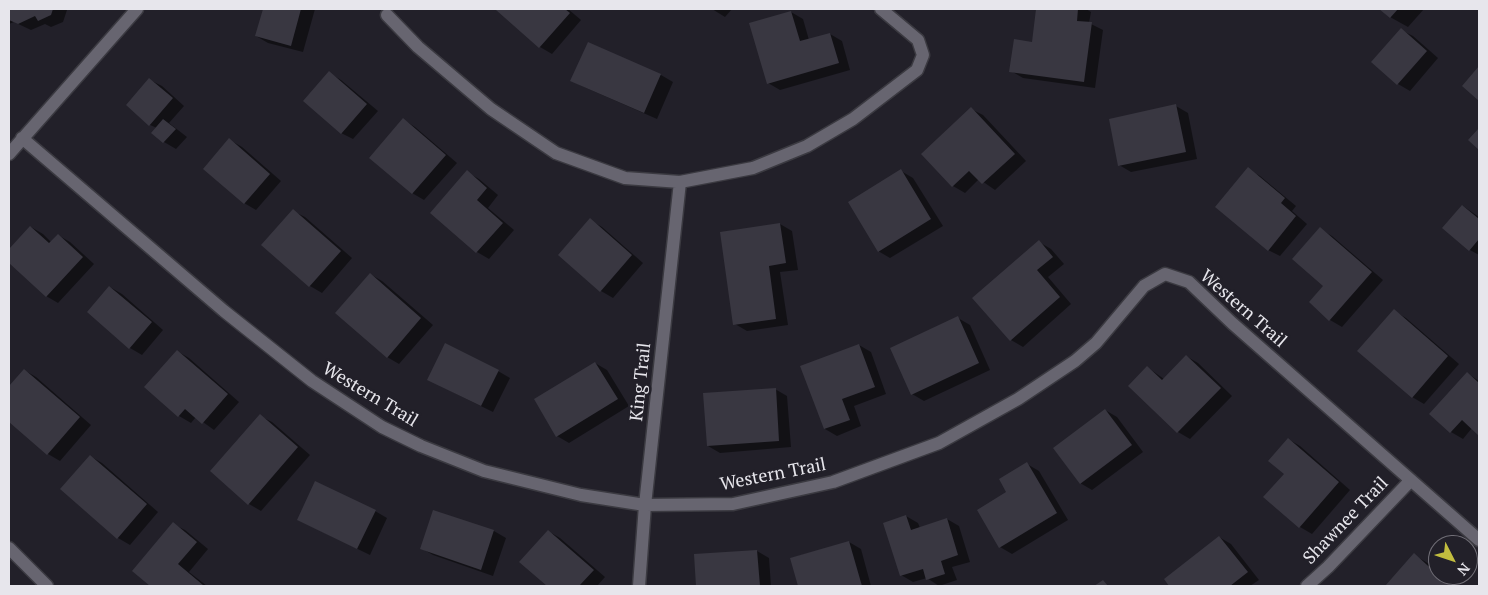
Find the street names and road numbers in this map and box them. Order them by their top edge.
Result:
street label: Western Trail [1195,266,1291,352]
street label: King Trail [626,342,656,422]
street label: Western Trail [318,358,422,432]
street label: Western Trail [718,454,828,496]
street label: Shawnee Trail [1299,473,1393,569]

